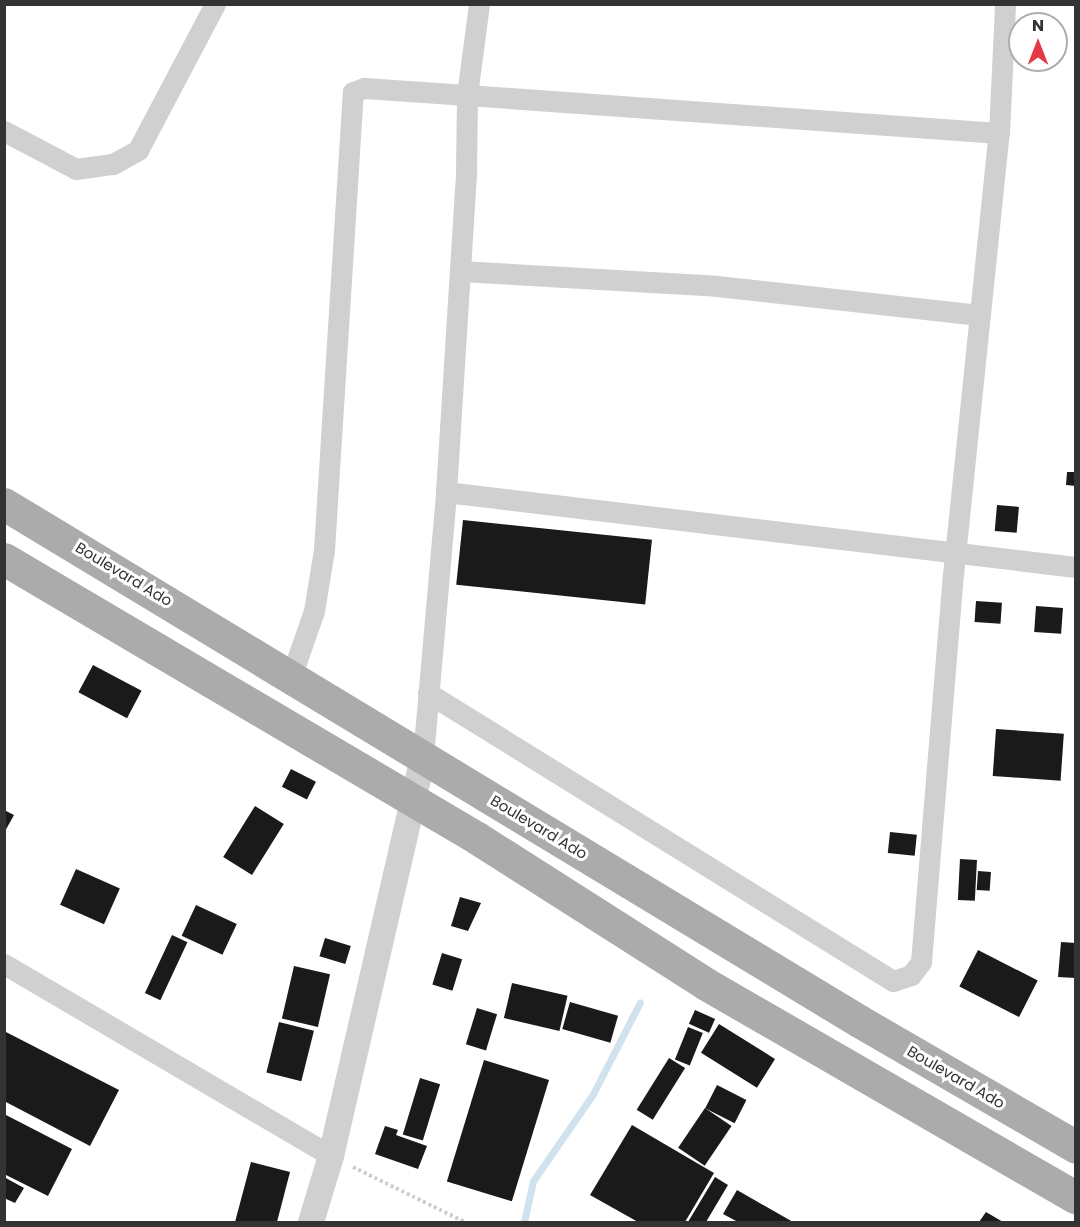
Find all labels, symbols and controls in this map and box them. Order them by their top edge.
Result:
north arrow [1008,12,1068,72]
text: N [1032,14,1044,37]
street label: Boulevard Ado [72,538,176,610]
street label: Boulevard Ado [487,791,591,863]
street label: Boulevard Ado [904,1042,1008,1112]

